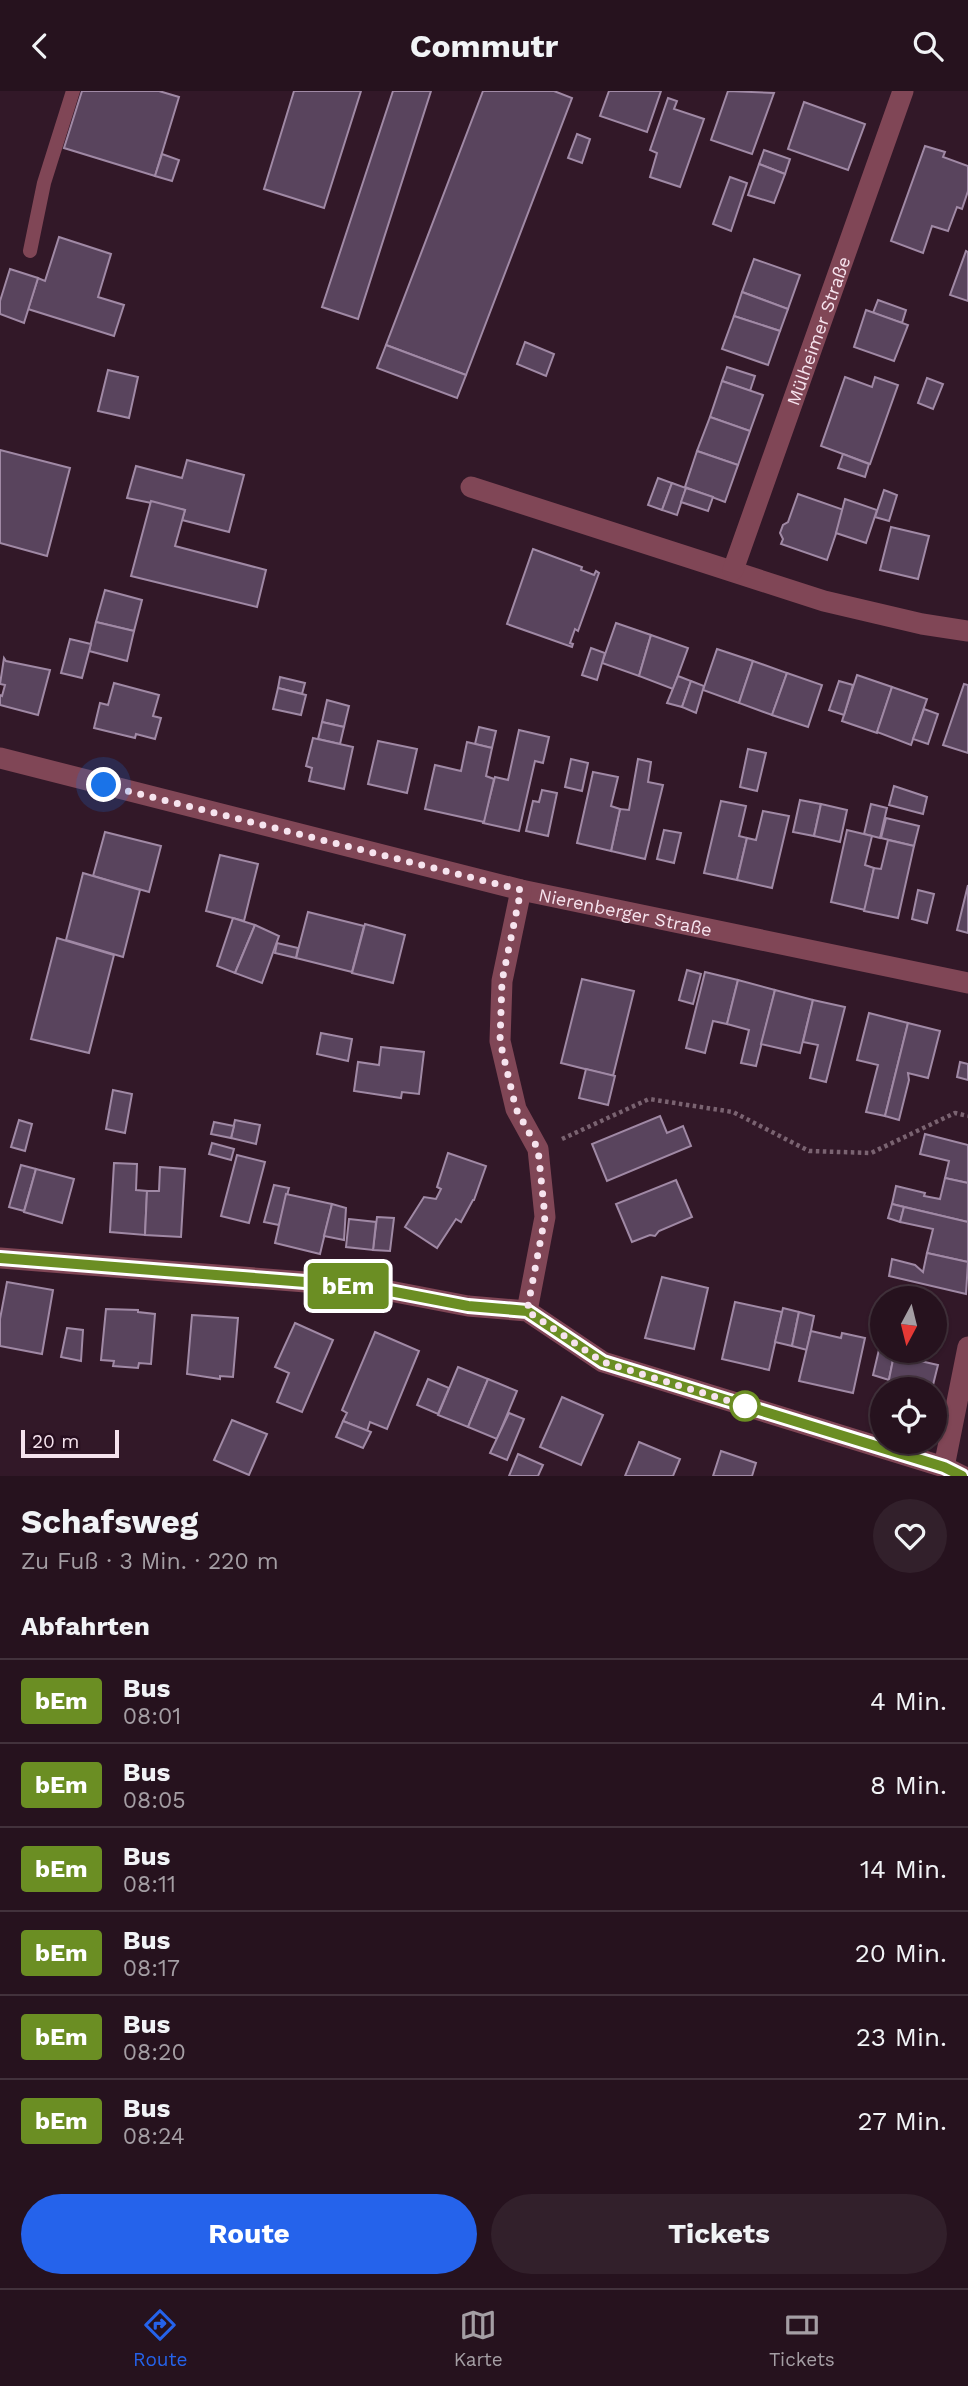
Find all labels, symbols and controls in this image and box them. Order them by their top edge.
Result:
icon: back [21,27,59,65]
text: Commutr [410,27,558,65]
icon: search [909,27,947,65]
street label: Mülheimer Straße [782,253,854,408]
your location [86,767,121,802]
street label: Nierenberger Straße [537,883,714,940]
line badge: bEm [308,1263,388,1309]
text: bEm [322,1272,374,1300]
north arrow [870,1286,947,1363]
map controls [870,1286,947,1454]
button: locate [870,1377,947,1454]
unlabelled marker [730,1391,760,1421]
scale bar [21,1427,119,1459]
text: 20 m [32,1430,79,1453]
button: heart [873,1499,947,1573]
text: Schafsweg [21,1502,198,1541]
text: Zu Fuß · 3 Min. · 220 m [21,1548,279,1575]
text: Abfahrten [21,1611,150,1641]
text: Bus [123,1673,170,1703]
text: 4 Min. [870,1686,947,1716]
text: bEm [35,1687,88,1715]
text: 08:01 [123,1703,181,1730]
text: Bus [123,1757,170,1787]
text: 8 Min. [870,1770,947,1800]
text: bEm [35,1771,88,1799]
text: 08:05 [123,1787,186,1814]
text: Bus [123,1841,170,1871]
text: 14 Min. [860,1854,947,1884]
text: bEm [35,1855,88,1883]
text: 08:11 [123,1871,176,1898]
text: Bus [123,1925,170,1955]
text: 20 Min. [855,1938,947,1968]
text: bEm [35,1939,88,1967]
text: 08:17 [123,1955,180,1982]
text: Bus [123,2009,170,2039]
text: 23 Min. [856,2022,947,2052]
text: bEm [35,2023,88,2051]
text: 08:20 [123,2039,186,2066]
text: Bus [123,2093,170,2123]
text: 27 Min. [858,2106,947,2136]
text: bEm [35,2107,88,2135]
text: 08:24 [123,2123,185,2150]
button: Route [21,2194,477,2274]
button: Tickets [491,2194,947,2274]
tab: Route [133,2306,187,2371]
tab: Karte [454,2306,503,2371]
tab: Tickets [769,2306,835,2371]

